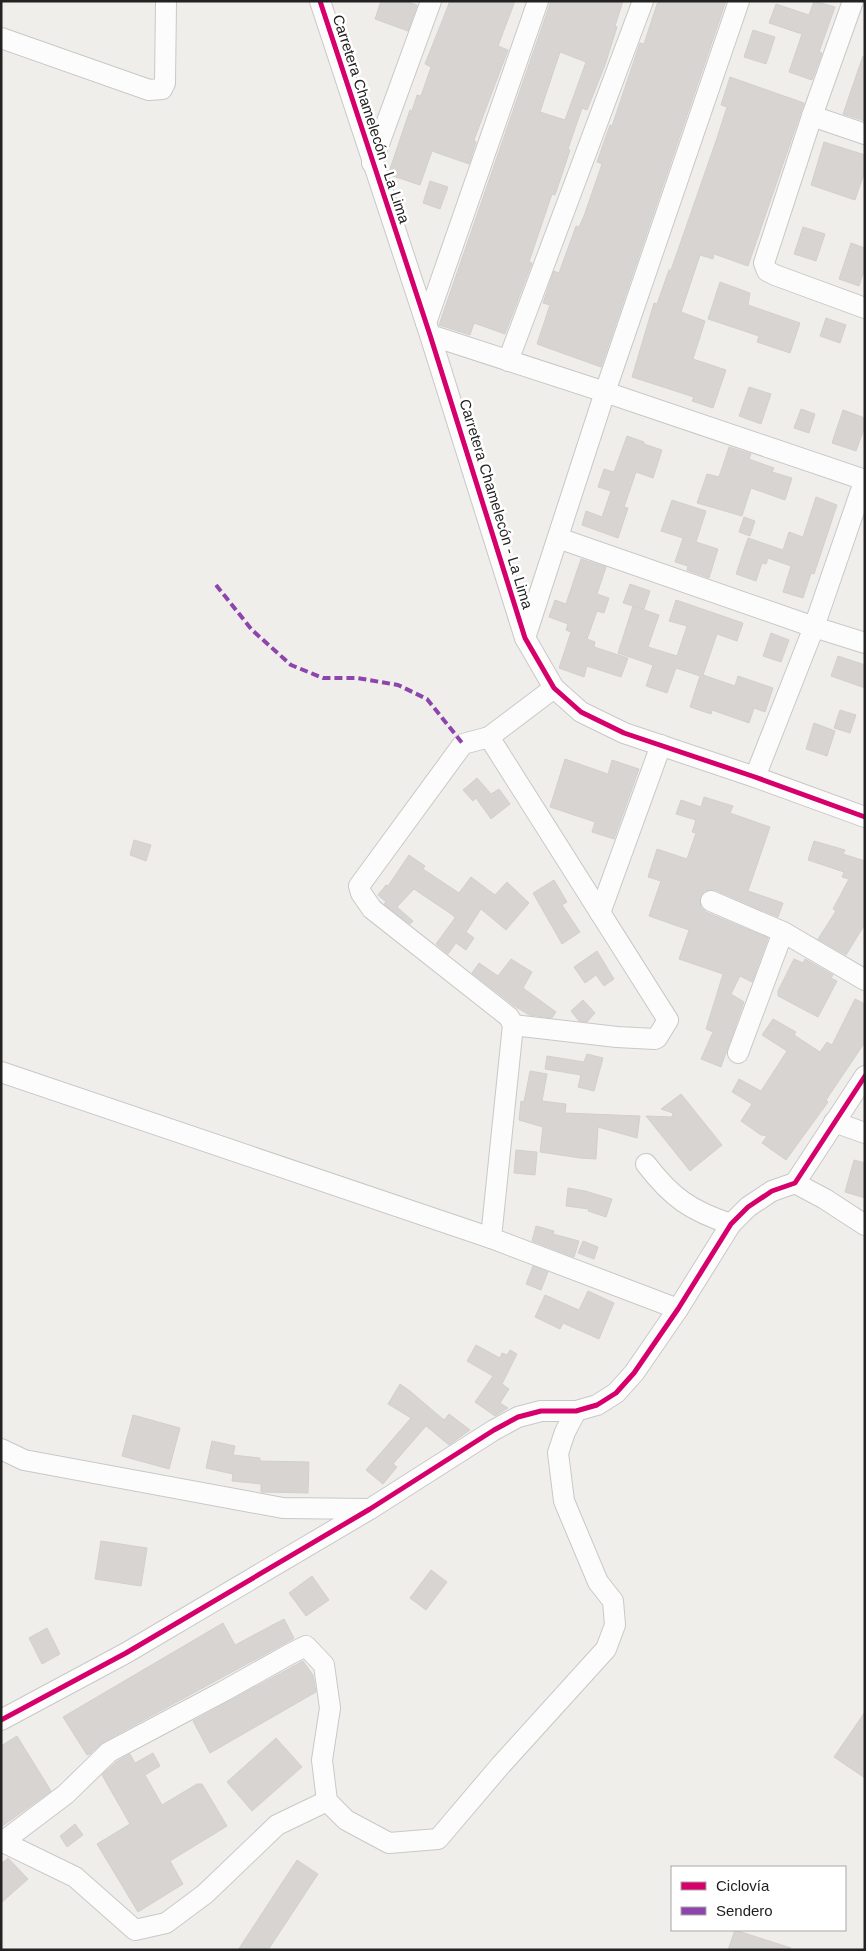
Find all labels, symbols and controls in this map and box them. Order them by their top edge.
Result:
street label: Carretera Chamelecón - La Lima [330,12,414,226]
street label: Carretera Chamelecón - La Lima [456,397,537,611]
legend [671,1866,846,1931]
text: Ciclovía [716,1877,770,1894]
text: Sendero [716,1902,773,1919]

